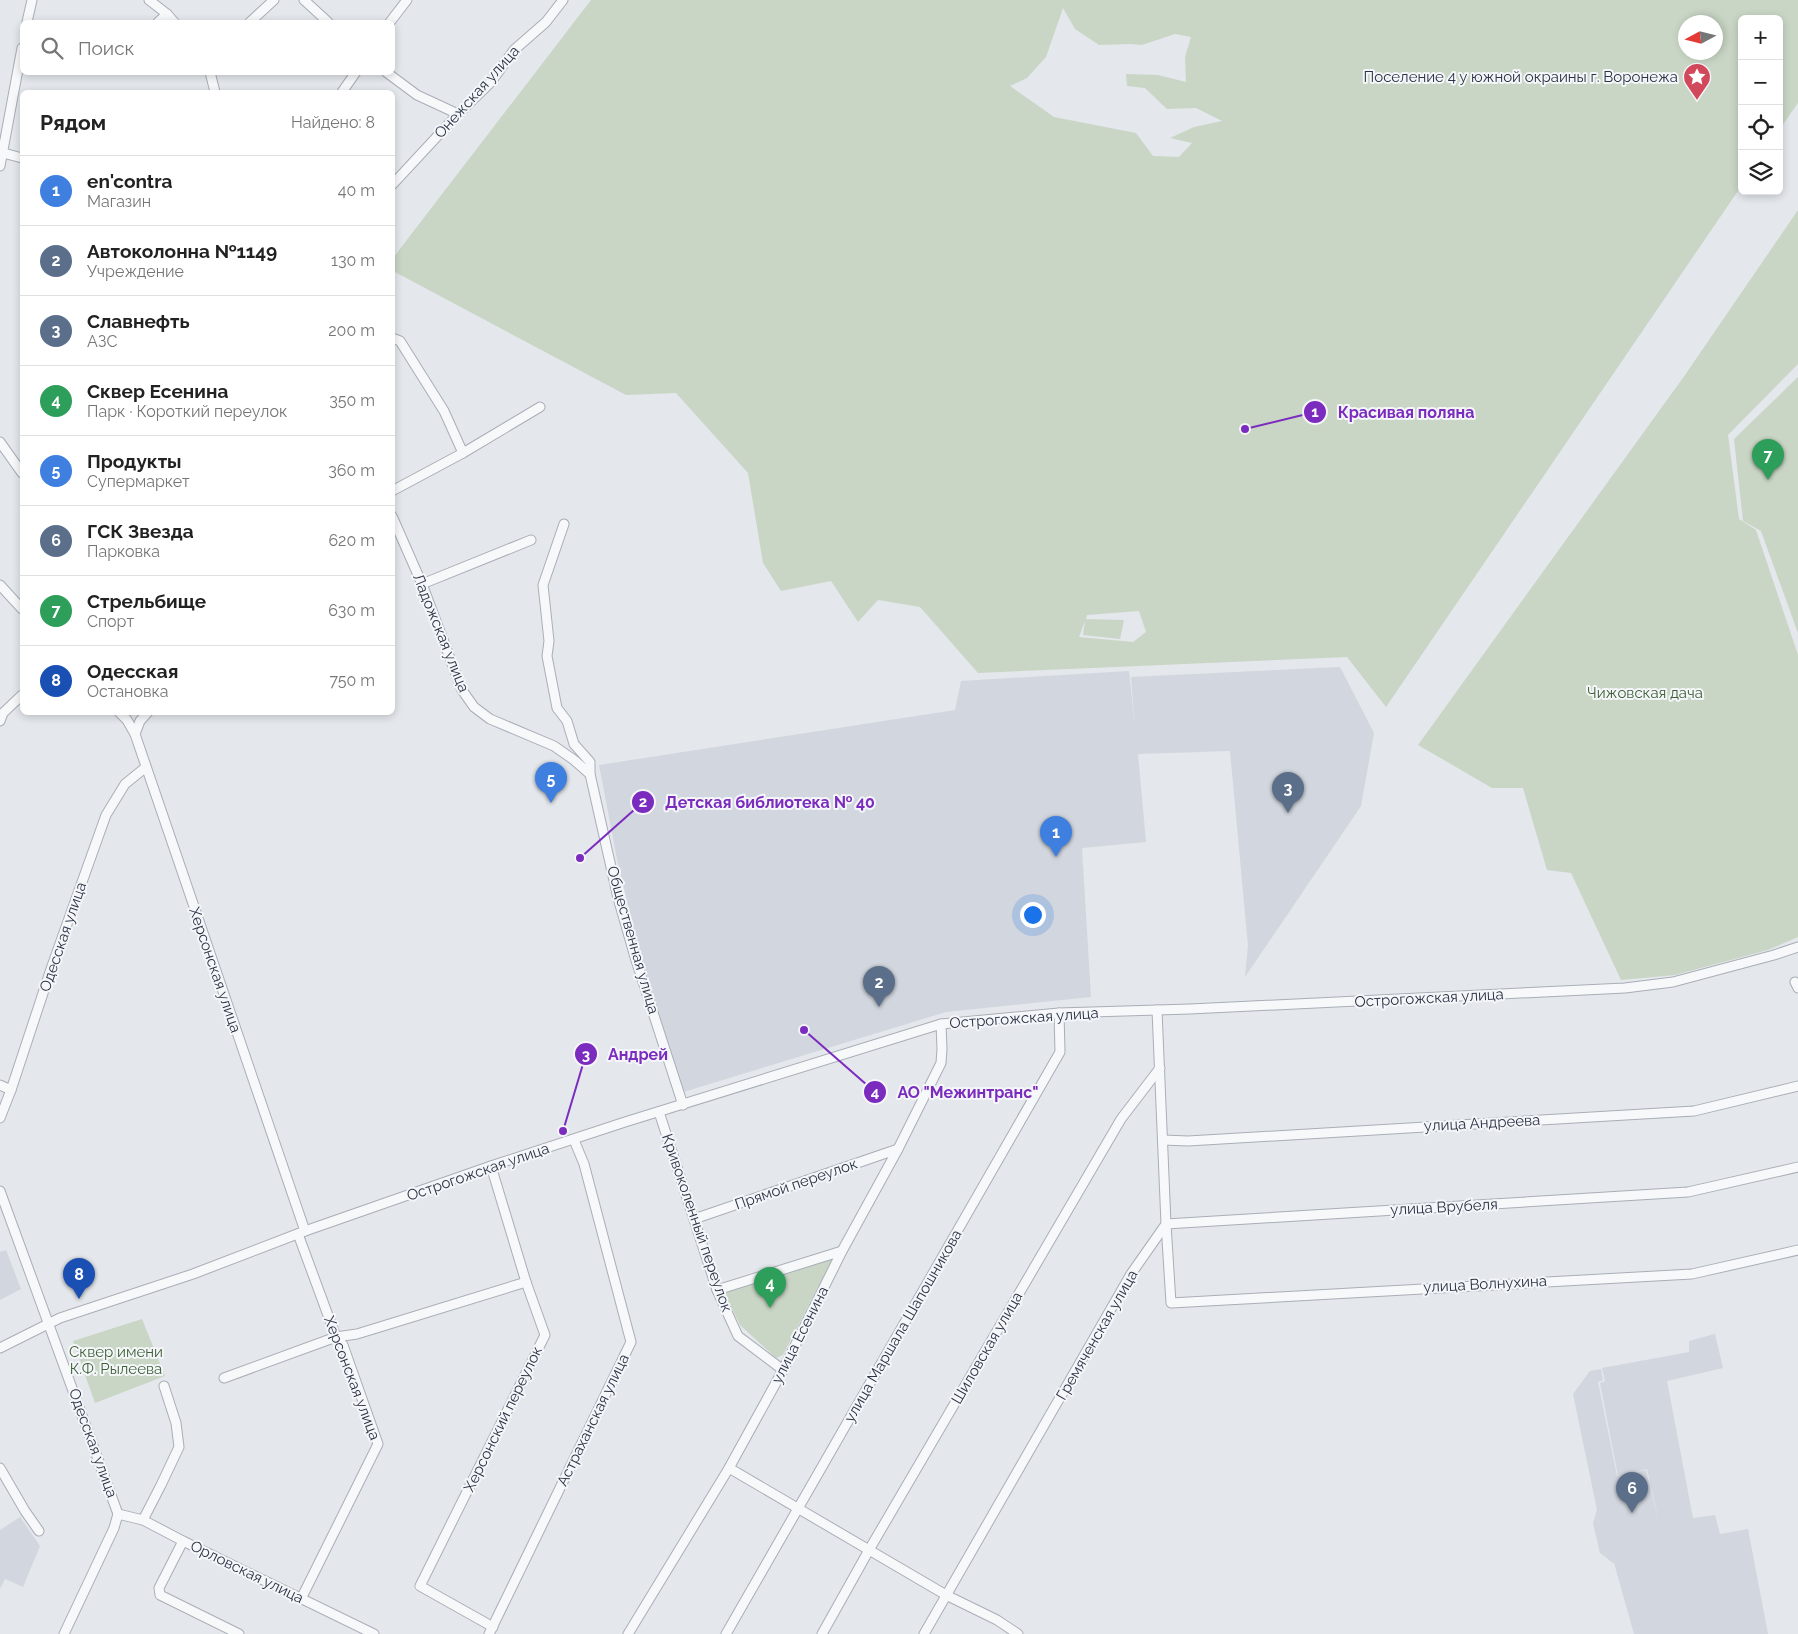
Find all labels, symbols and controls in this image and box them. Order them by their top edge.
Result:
north arrow [1678,15,1723,60]
map controls [1738,15,1783,195]
button: + [1738,15,1783,60]
search box [20,20,395,75]
icon: search [38,34,66,62]
text: Поиск [78,37,134,59]
street label: Онежская улица [431,42,523,142]
button: − [1738,60,1783,105]
place icon: Поселение 4 у южной окраины г. Воронежа [1682,62,1712,101]
place label: Поселение 4 у южной окраины г. Воронежа [1364,68,1678,86]
button: locate [1738,105,1783,150]
text: Рядом [40,110,106,135]
text: Найдено: 8 [291,113,375,132]
button: layers [1738,150,1783,195]
text: en'contra [87,170,172,192]
text: 1 [52,181,60,200]
text: 40 m [338,181,375,200]
text: Магазин [87,192,151,211]
text: Автоколонна №1149 [87,240,277,262]
text: 2 [51,251,61,270]
text: 130 m [331,251,375,270]
text: Учреждение [87,262,184,281]
text: Cлавнефть [87,310,190,332]
text: 3 [52,321,60,340]
text: 200 m [328,321,375,340]
text: АЗС [87,332,117,351]
text: Сквер Есенина [87,380,228,402]
text: 4 [51,391,61,410]
text: 350 m [329,391,375,410]
callout: Красивая поляна [1303,396,1485,427]
text: Парк · Короткий переулок [87,402,287,421]
text: 1 [1311,403,1319,421]
text: Красивая поляна [1338,403,1474,422]
pin: 7 [1752,439,1784,480]
text: Продукты [87,450,182,472]
text: 5 [52,461,60,480]
text: 360 m [328,461,375,480]
text: Супермаркет [87,472,190,491]
text: ГСК Звезда [87,520,194,542]
text: 6 [51,531,61,550]
text: 620 m [328,531,375,550]
text: Парковка [87,542,160,561]
street label: Ладожская улица [409,571,473,695]
text: Стрельбище [87,590,206,612]
text: 7 [52,601,60,620]
text: 630 m [328,601,375,620]
text: Спорт [87,612,134,631]
text: Одесская [87,660,178,682]
text: 8 [51,671,61,690]
text: 750 m [329,671,375,690]
text: Остановка [87,682,169,701]
park label: Чижовская дача [1587,684,1703,702]
pin: 5 [535,762,567,803]
pin: 3 [1272,772,1304,813]
callout: Детская библиотека № 40 [630,787,885,818]
text: 2 [639,793,647,811]
text: Детская библиотека № 40 [665,793,875,812]
pin: 1 [1040,816,1072,857]
street label: Общественная улица [603,864,663,1016]
street label: Одесская улица [36,880,90,994]
your location [1020,902,1046,928]
street label: Херсонская улица [185,905,245,1035]
pin: 2 [863,966,895,1007]
street label: Острогожская улица [1354,985,1504,1011]
street label: Острогожская улица [949,1004,1099,1032]
callout: Андрей [573,1039,678,1070]
text: Андрей [608,1045,668,1064]
text: 3 [582,1046,590,1064]
callout: АО "Межинтранс" [863,1077,1049,1108]
text: 4 [871,1083,880,1101]
text: АО "Межинтранс" [898,1083,1038,1102]
street label: улица Андреева [1423,1111,1541,1135]
street label: Кривоколенный переулок [658,1132,736,1315]
street label: Острогожская улица [404,1139,552,1205]
street label: Прямой переулок [732,1155,860,1213]
street label: улица Врубеля [1390,1195,1498,1219]
street label: улица Маршала Шапошникова [840,1226,966,1426]
pin: 8 [63,1258,95,1299]
pin: 4 [754,1267,786,1308]
street label: Гремяченская улица [1052,1267,1142,1403]
street label: улица Волнухина [1423,1272,1547,1296]
street label: улица Есенина [768,1283,832,1387]
street label: Шиловская улица [948,1289,1026,1407]
street label: Херсонская улица [320,1314,384,1442]
park label: Сквер имени К.Ф. Рылеева [69,1343,163,1378]
street label: Херсонский переулок [460,1343,546,1495]
street label: Астраханская улица [553,1351,633,1489]
street label: Одесская улица [65,1386,121,1500]
pin: 6 [1616,1472,1648,1513]
street label: Орловская улица [187,1537,307,1607]

